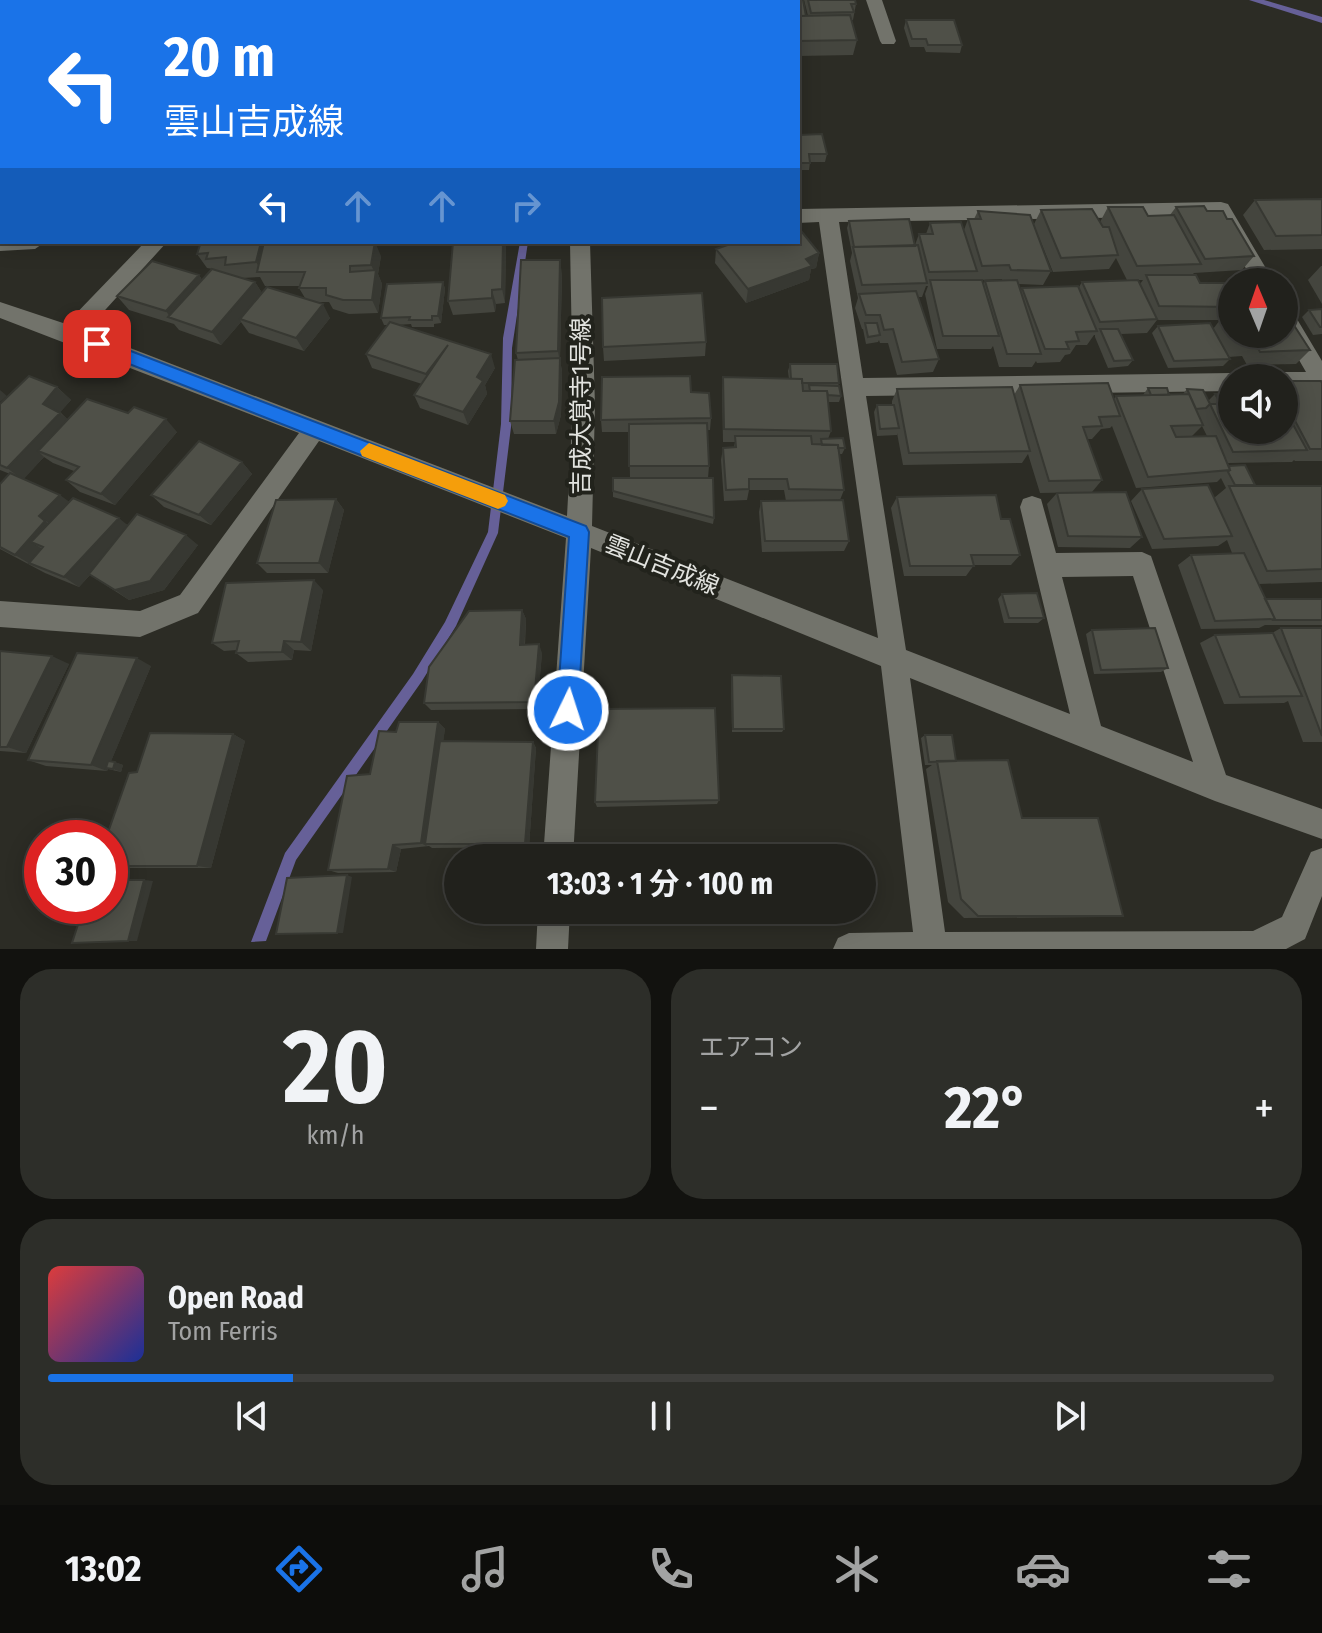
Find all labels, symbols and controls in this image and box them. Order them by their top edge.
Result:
text: 20 m [164,24,275,91]
icon: left [32,32,136,136]
text: 雲山吉成線 [164,100,344,144]
icon: left [252,184,296,228]
icon: ahead [336,184,380,228]
icon: ahead [420,184,464,228]
icon: right [504,184,548,228]
north arrow [1218,268,1298,348]
map controls [1218,268,1298,444]
pin [63,310,131,378]
street label: 吉成大覚寺1号線 [567,317,595,495]
icon: arrive [75,322,119,366]
button: sound [1218,364,1298,444]
street label: 雲山吉成線 [601,530,723,600]
position arrow [526,668,610,752]
speed limit sign: 30 [24,820,128,924]
text: 13:03 · 1 分 · 100 m [547,866,773,902]
text: 20 [283,1005,388,1130]
text: エアコン [699,1032,803,1063]
text: 22° [945,1072,1028,1144]
text: − [699,1082,719,1135]
text: + [1254,1082,1274,1135]
text: km/h [307,1120,364,1151]
text: Open Road [168,1280,304,1316]
text: Tom Ferris [168,1316,278,1347]
icon: previous [230,1394,274,1438]
icon: pause [639,1394,683,1438]
icon: next [1048,1394,1092,1438]
icon: directions [271,1541,327,1597]
icon: music [457,1541,513,1597]
icon: phone [643,1541,699,1597]
icon: climate [829,1541,885,1597]
icon: car [1015,1541,1071,1597]
icon: filters [1201,1541,1257,1597]
text: 13:02 [65,1547,141,1591]

